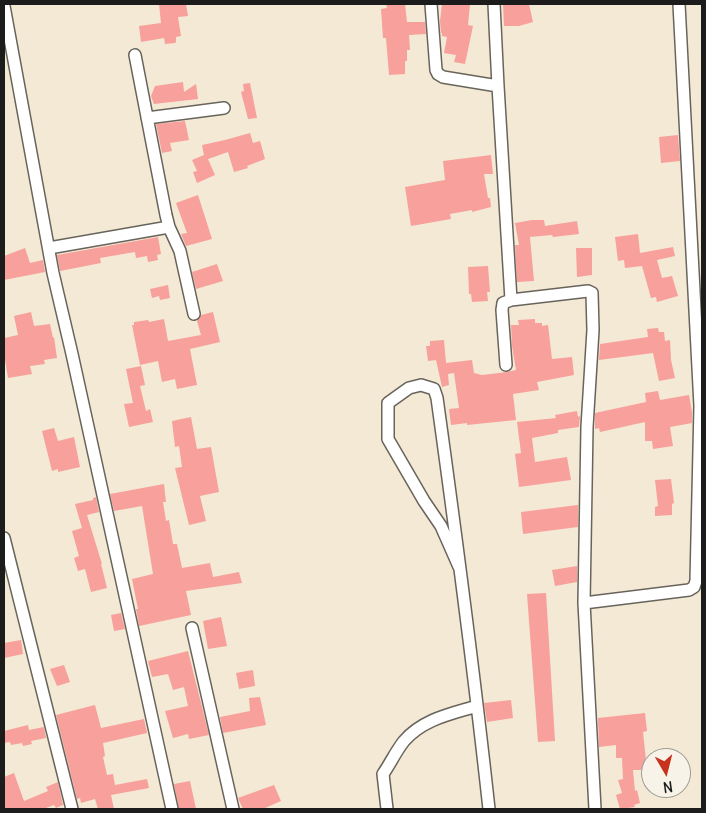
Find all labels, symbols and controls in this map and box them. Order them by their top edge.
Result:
north arrow [641,748,691,798]
text: N [662,777,674,796]

